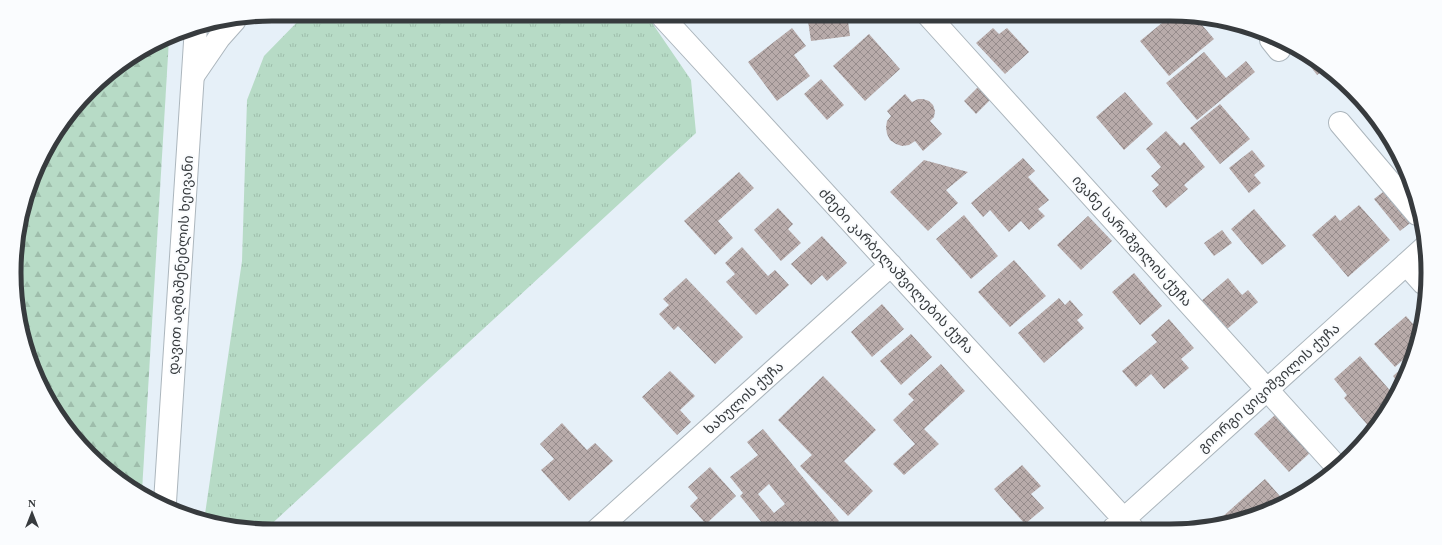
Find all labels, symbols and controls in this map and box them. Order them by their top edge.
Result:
street label: დავით აღმაშენებლის ხეივანი [166,155,197,375]
street label: ივანე სარიშვილის ქუჩა [1068,172,1195,310]
street label: ძმები კარბელაშვილების ქუჩა [815,185,977,357]
street label: გიორგი ციციშვილის ქუჩა [1195,321,1343,456]
street label: ხახულის ქუჩა [701,359,787,438]
north arrow [12,493,52,533]
text: N [28,497,36,509]

